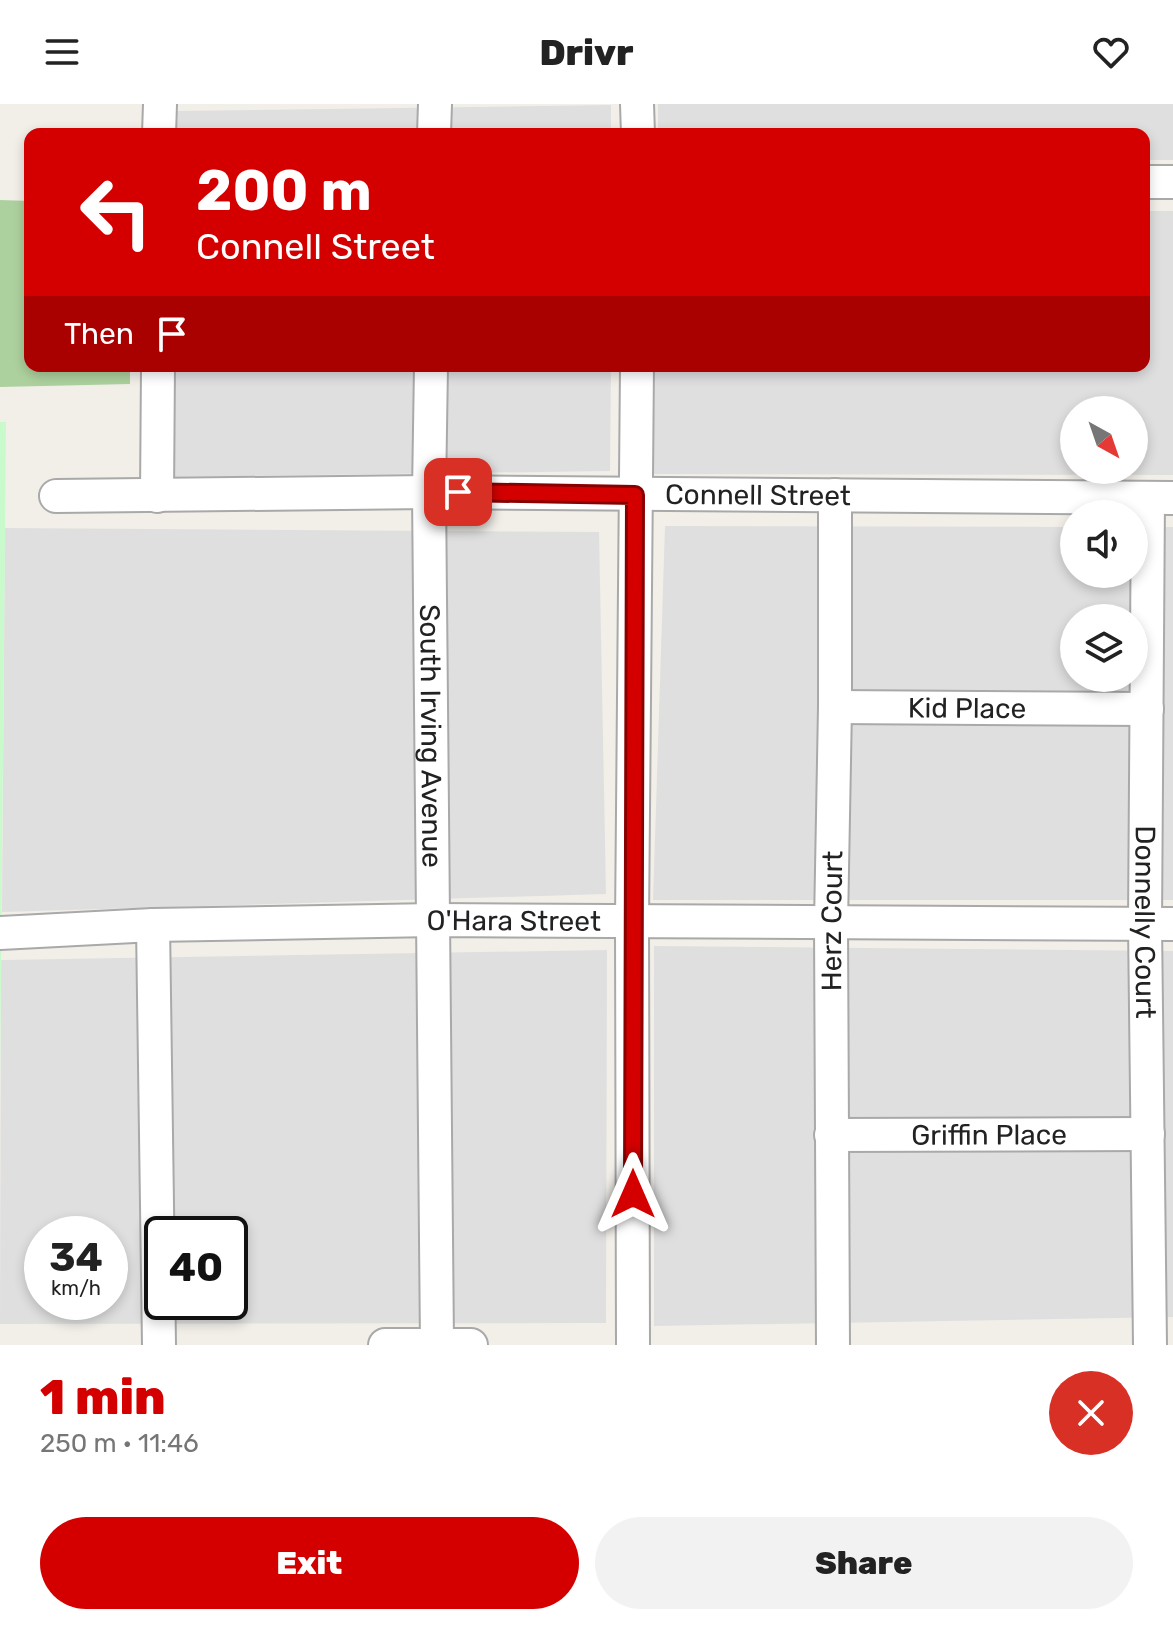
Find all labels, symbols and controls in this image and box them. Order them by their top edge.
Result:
icon: menu [40,30,84,74]
icon: heart [1089,30,1133,74]
text: Drivr [539,31,634,74]
text: 200 m [196,158,372,224]
icon: left [64,160,168,264]
text: Connell Street [196,225,435,268]
icon: arrive [150,312,194,356]
text: Then [64,316,134,352]
north arrow [1060,396,1148,484]
map controls [1060,396,1148,692]
pin [424,458,492,526]
icon: arrive [436,470,480,514]
street label: Connell Street [665,478,851,512]
button: sound [1060,500,1148,588]
street label: South Irving Avenue [413,604,449,868]
button: layers [1060,604,1148,692]
street label: Kid Place [908,691,1026,725]
street label: Donnelly Court [1128,825,1162,1019]
street label: Herz Court [815,850,849,991]
street label: O'Hara Street [427,904,601,938]
street label: Griffin Place [911,1118,1067,1152]
position arrow [591,1152,675,1236]
speed limit sign: 40 [144,1216,248,1320]
text: 34 [49,1234,103,1281]
text: km/h [51,1276,101,1300]
text: 1 min [40,1369,166,1426]
button: close [1049,1371,1133,1455]
text: 250 m · 11:46 [40,1428,199,1459]
button: Exit [40,1517,579,1609]
button: Share [595,1517,1133,1609]

